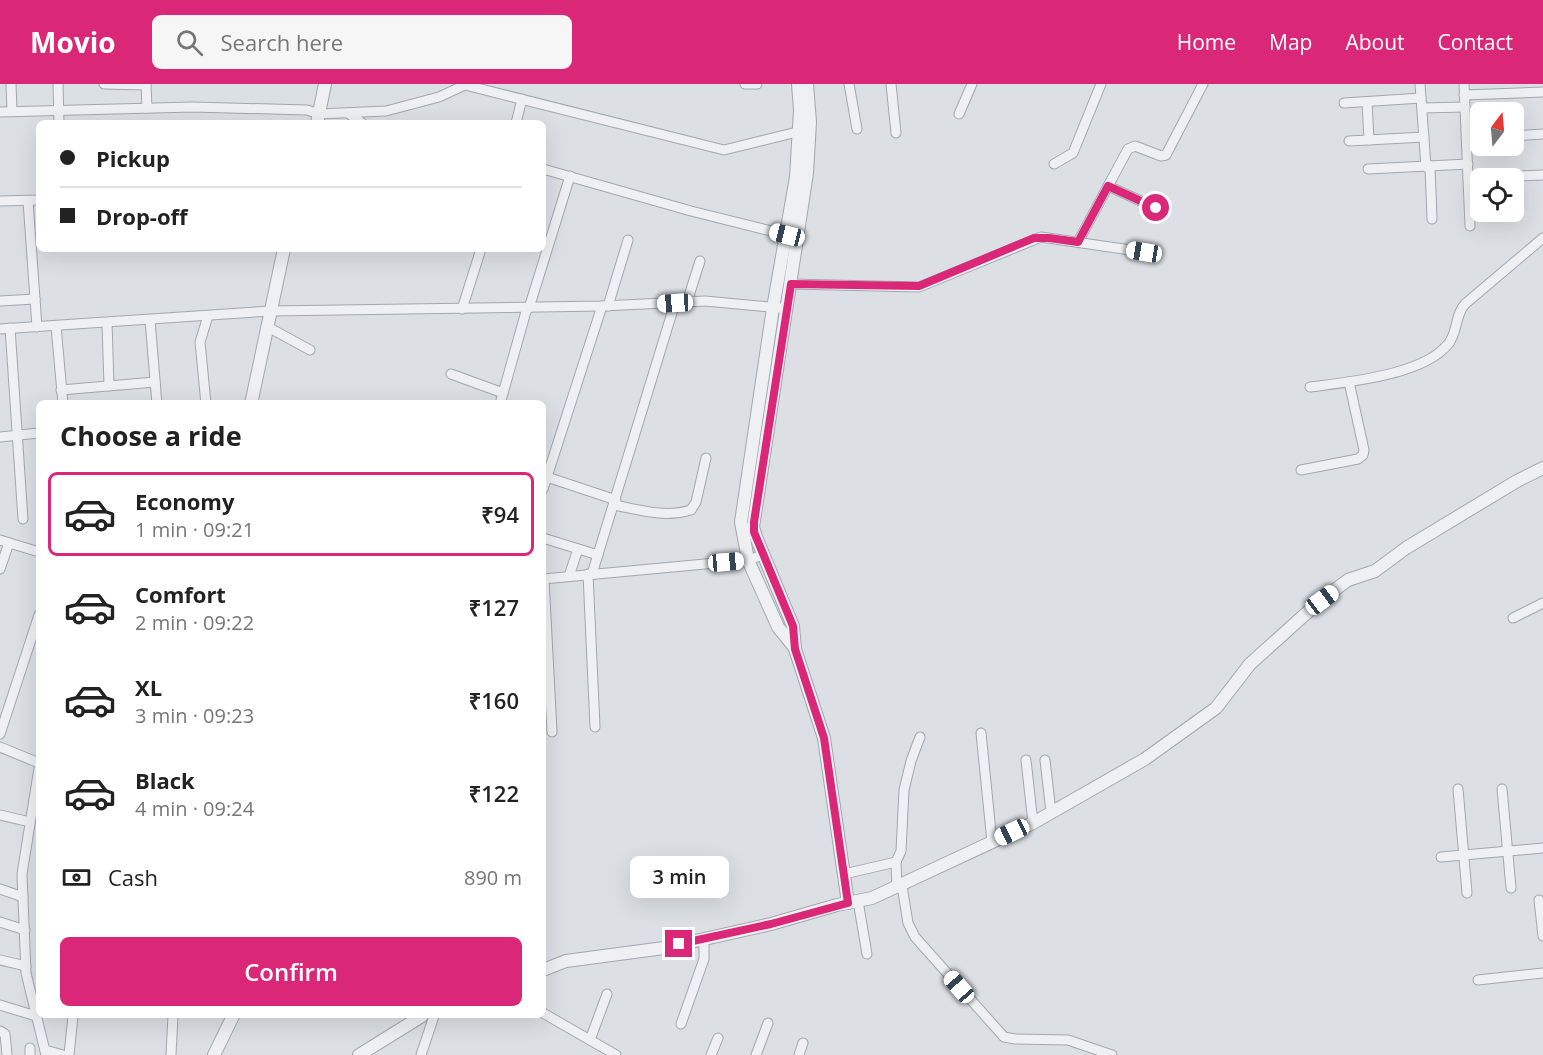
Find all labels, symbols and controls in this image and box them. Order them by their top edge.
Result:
search box [152,15,572,69]
text: Movio [30,23,116,61]
icon: search [173,26,206,59]
text: Search here [221,27,343,57]
text: Home [1177,28,1236,56]
text: Map [1269,28,1312,56]
text: About [1345,28,1405,56]
text: Contact [1438,28,1513,56]
north arrow [1470,102,1524,156]
map controls [1470,102,1524,222]
text: Pickup [96,143,170,173]
button: locate [1470,168,1524,222]
route start [1142,194,1169,221]
text: Drop-off [96,201,188,231]
car [767,222,807,248]
car [1125,240,1163,264]
car [657,293,693,313]
text: Choose a ride [60,417,242,454]
text: Economy [135,486,234,516]
icon: car [63,487,117,541]
text: ₹94 [481,499,519,529]
text: 1 min · 09:21 [135,516,254,543]
car [707,551,745,573]
text: Comfort [135,579,226,609]
icon: car [63,580,117,634]
car [1302,582,1342,618]
text: ₹127 [469,592,519,622]
text: 2 min · 09:22 [135,609,254,636]
text: XL [135,672,162,702]
icon: car [63,673,117,727]
text: ₹160 [469,685,519,715]
text: 3 min · 09:23 [135,702,254,729]
text: Black [135,765,195,795]
icon: car [63,766,117,820]
text: ₹122 [469,778,519,808]
text: 4 min · 09:24 [135,795,254,822]
car [992,816,1032,848]
callout: 3 min [630,857,728,899]
icon: cash [60,861,93,894]
text: Cash [108,862,158,892]
text: 3 min [653,863,707,890]
text: 890 m [464,864,522,891]
route end [665,930,692,957]
button: Confirm [60,937,522,1006]
car [940,968,978,1006]

